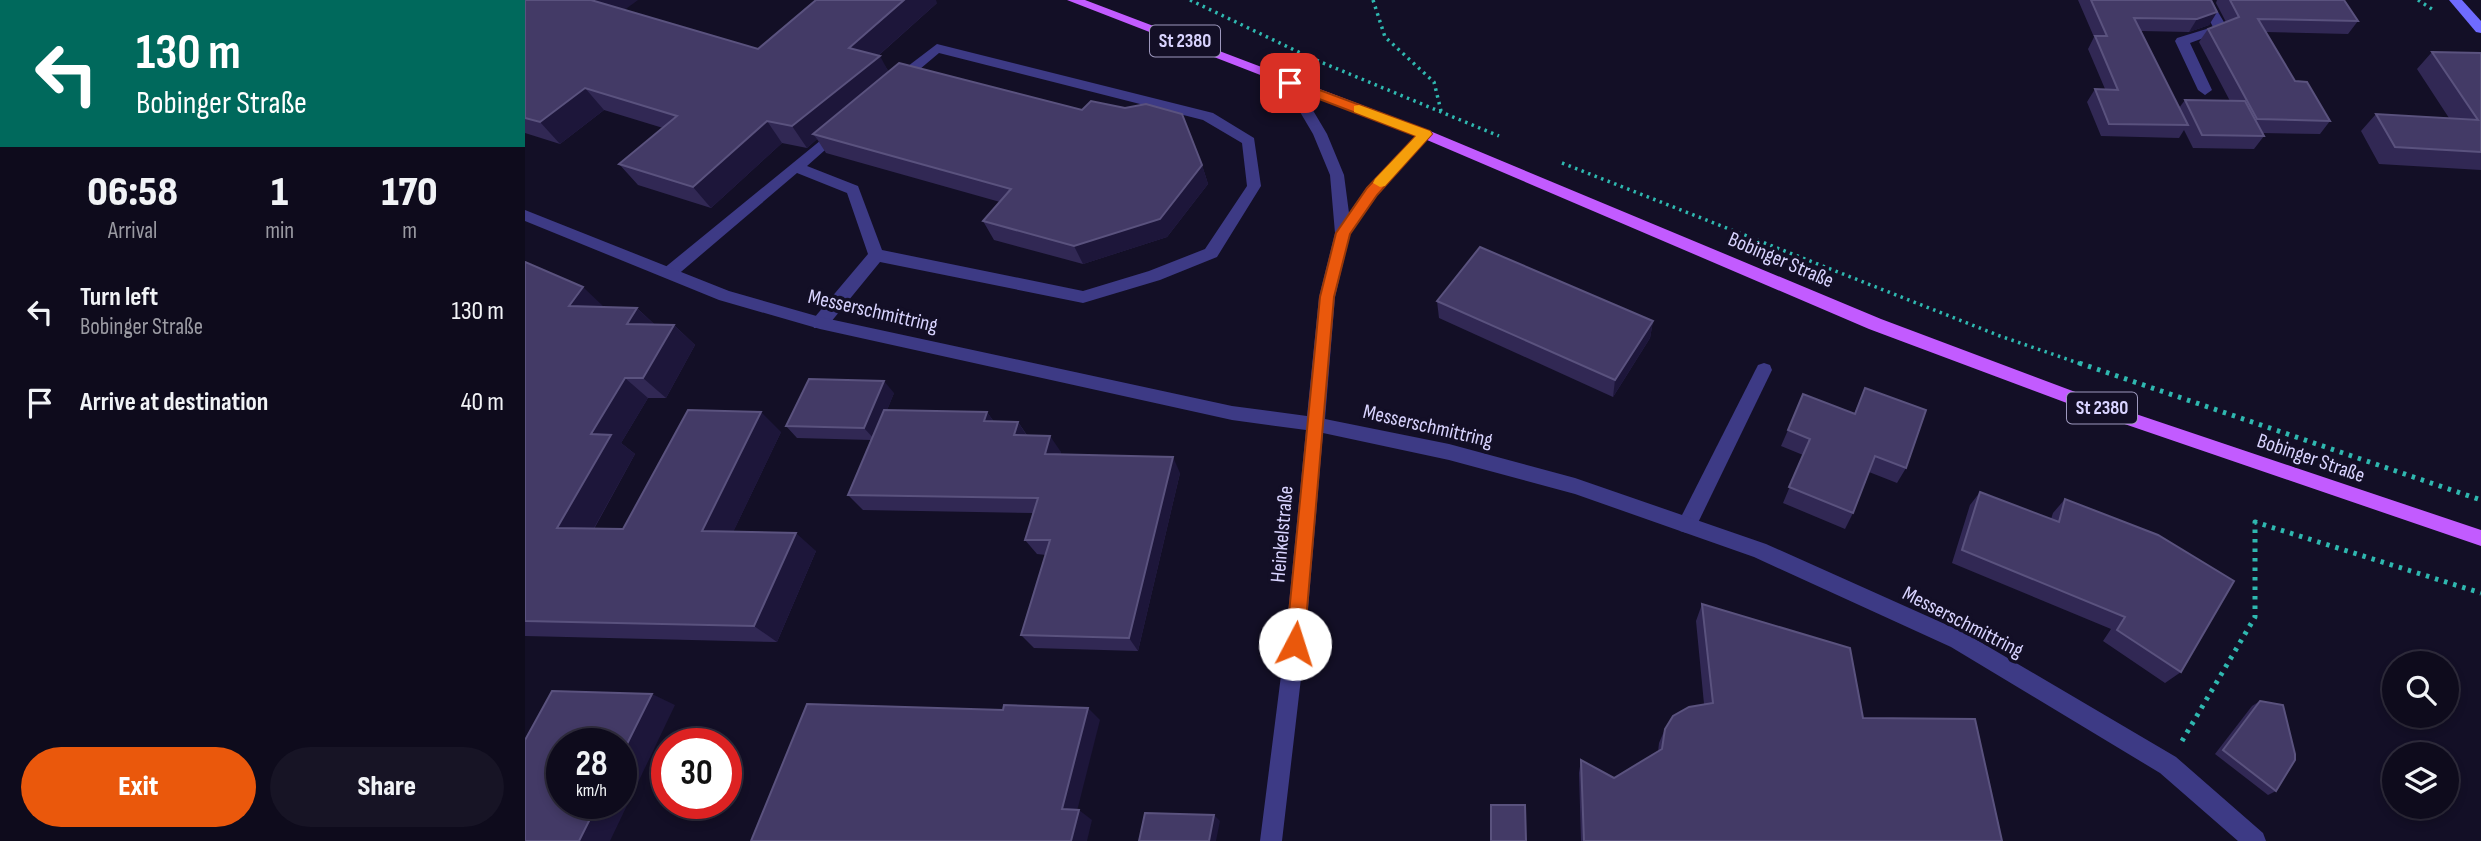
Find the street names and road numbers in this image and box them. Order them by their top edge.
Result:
road number: St 2380 [1150,25,1220,56]
street label: Bobinger Straße [1724,227,1838,293]
street label: Messerschmittring [806,284,940,338]
road number: St 2380 [2067,392,2137,424]
street label: Messerschmittring [1361,399,1495,453]
street label: Bobinger Straße [2254,428,2368,488]
street label: Heinkelstraße [1265,485,1299,583]
street label: Messerschmittring [1898,581,2028,663]

